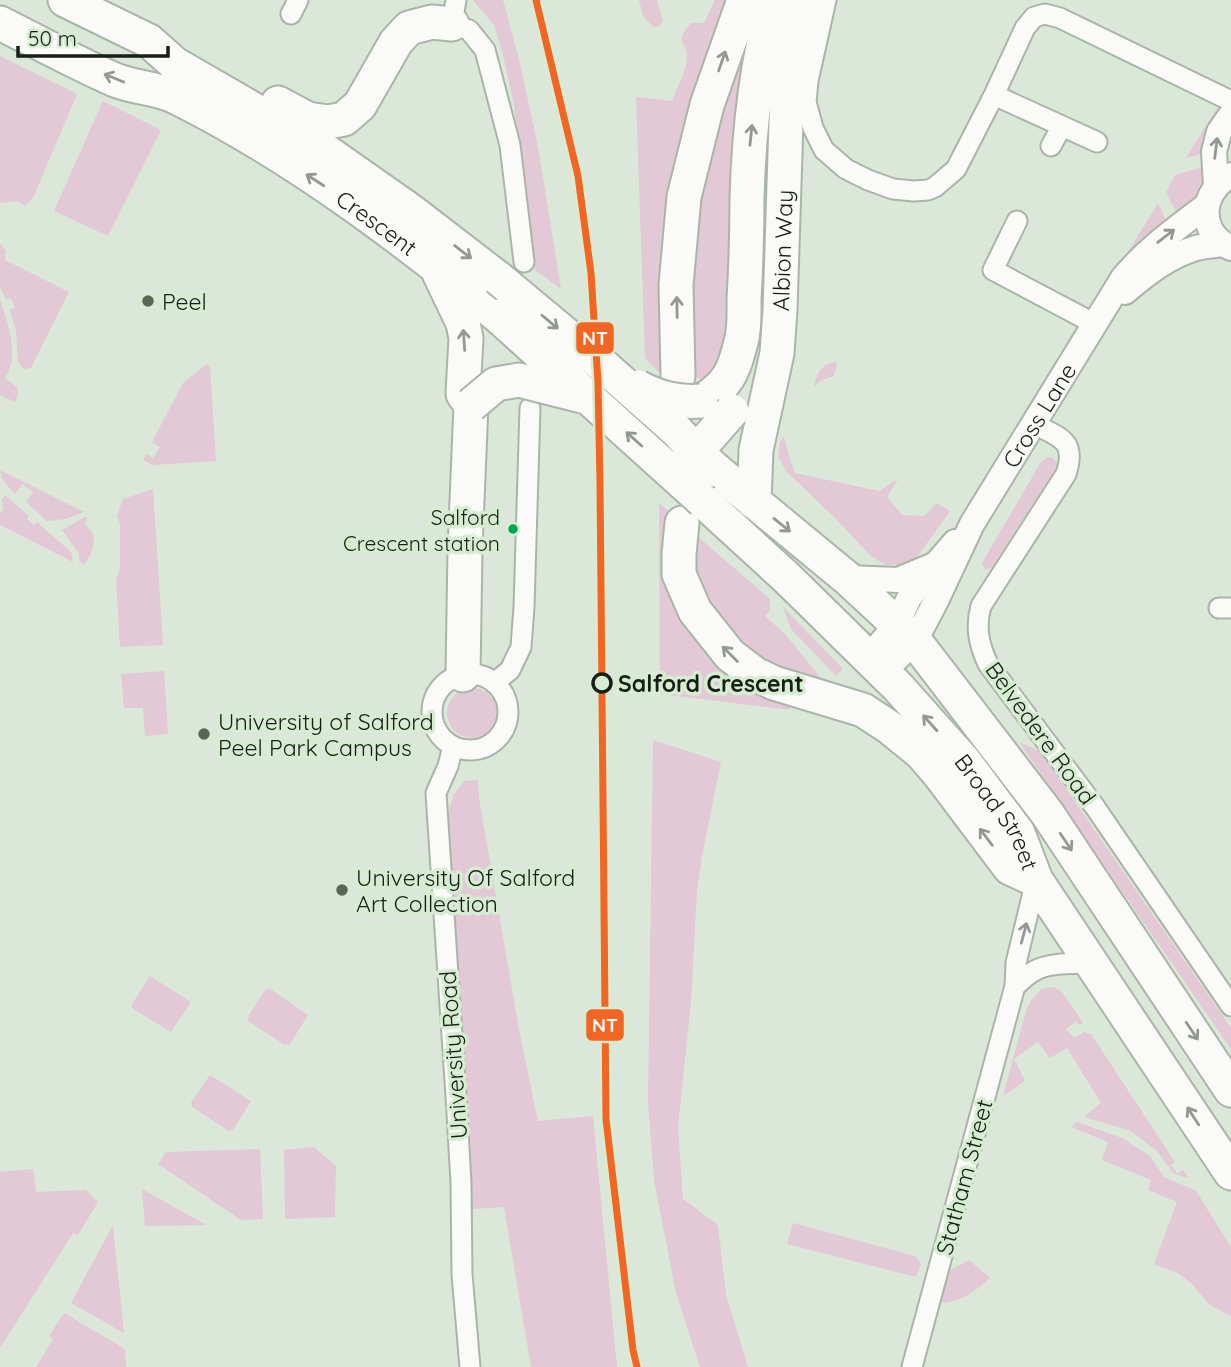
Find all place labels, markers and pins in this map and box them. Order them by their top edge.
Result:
place label: Peel [162,287,207,316]
marker: Peel [140,293,156,309]
place label: Salford Crescent station [343,504,500,556]
marker: Salford Crescent station [506,522,520,536]
place label: Salford Crescent [618,669,804,698]
marker: Salford Crescent [592,673,612,693]
place label: University of Salford Peel Park Campus [218,707,434,762]
marker: University of Salford Peel Park Campus [196,726,212,742]
place label: University Of Salford Art Collection [356,863,575,918]
marker: University Of Salford Art Collection [334,882,350,898]

